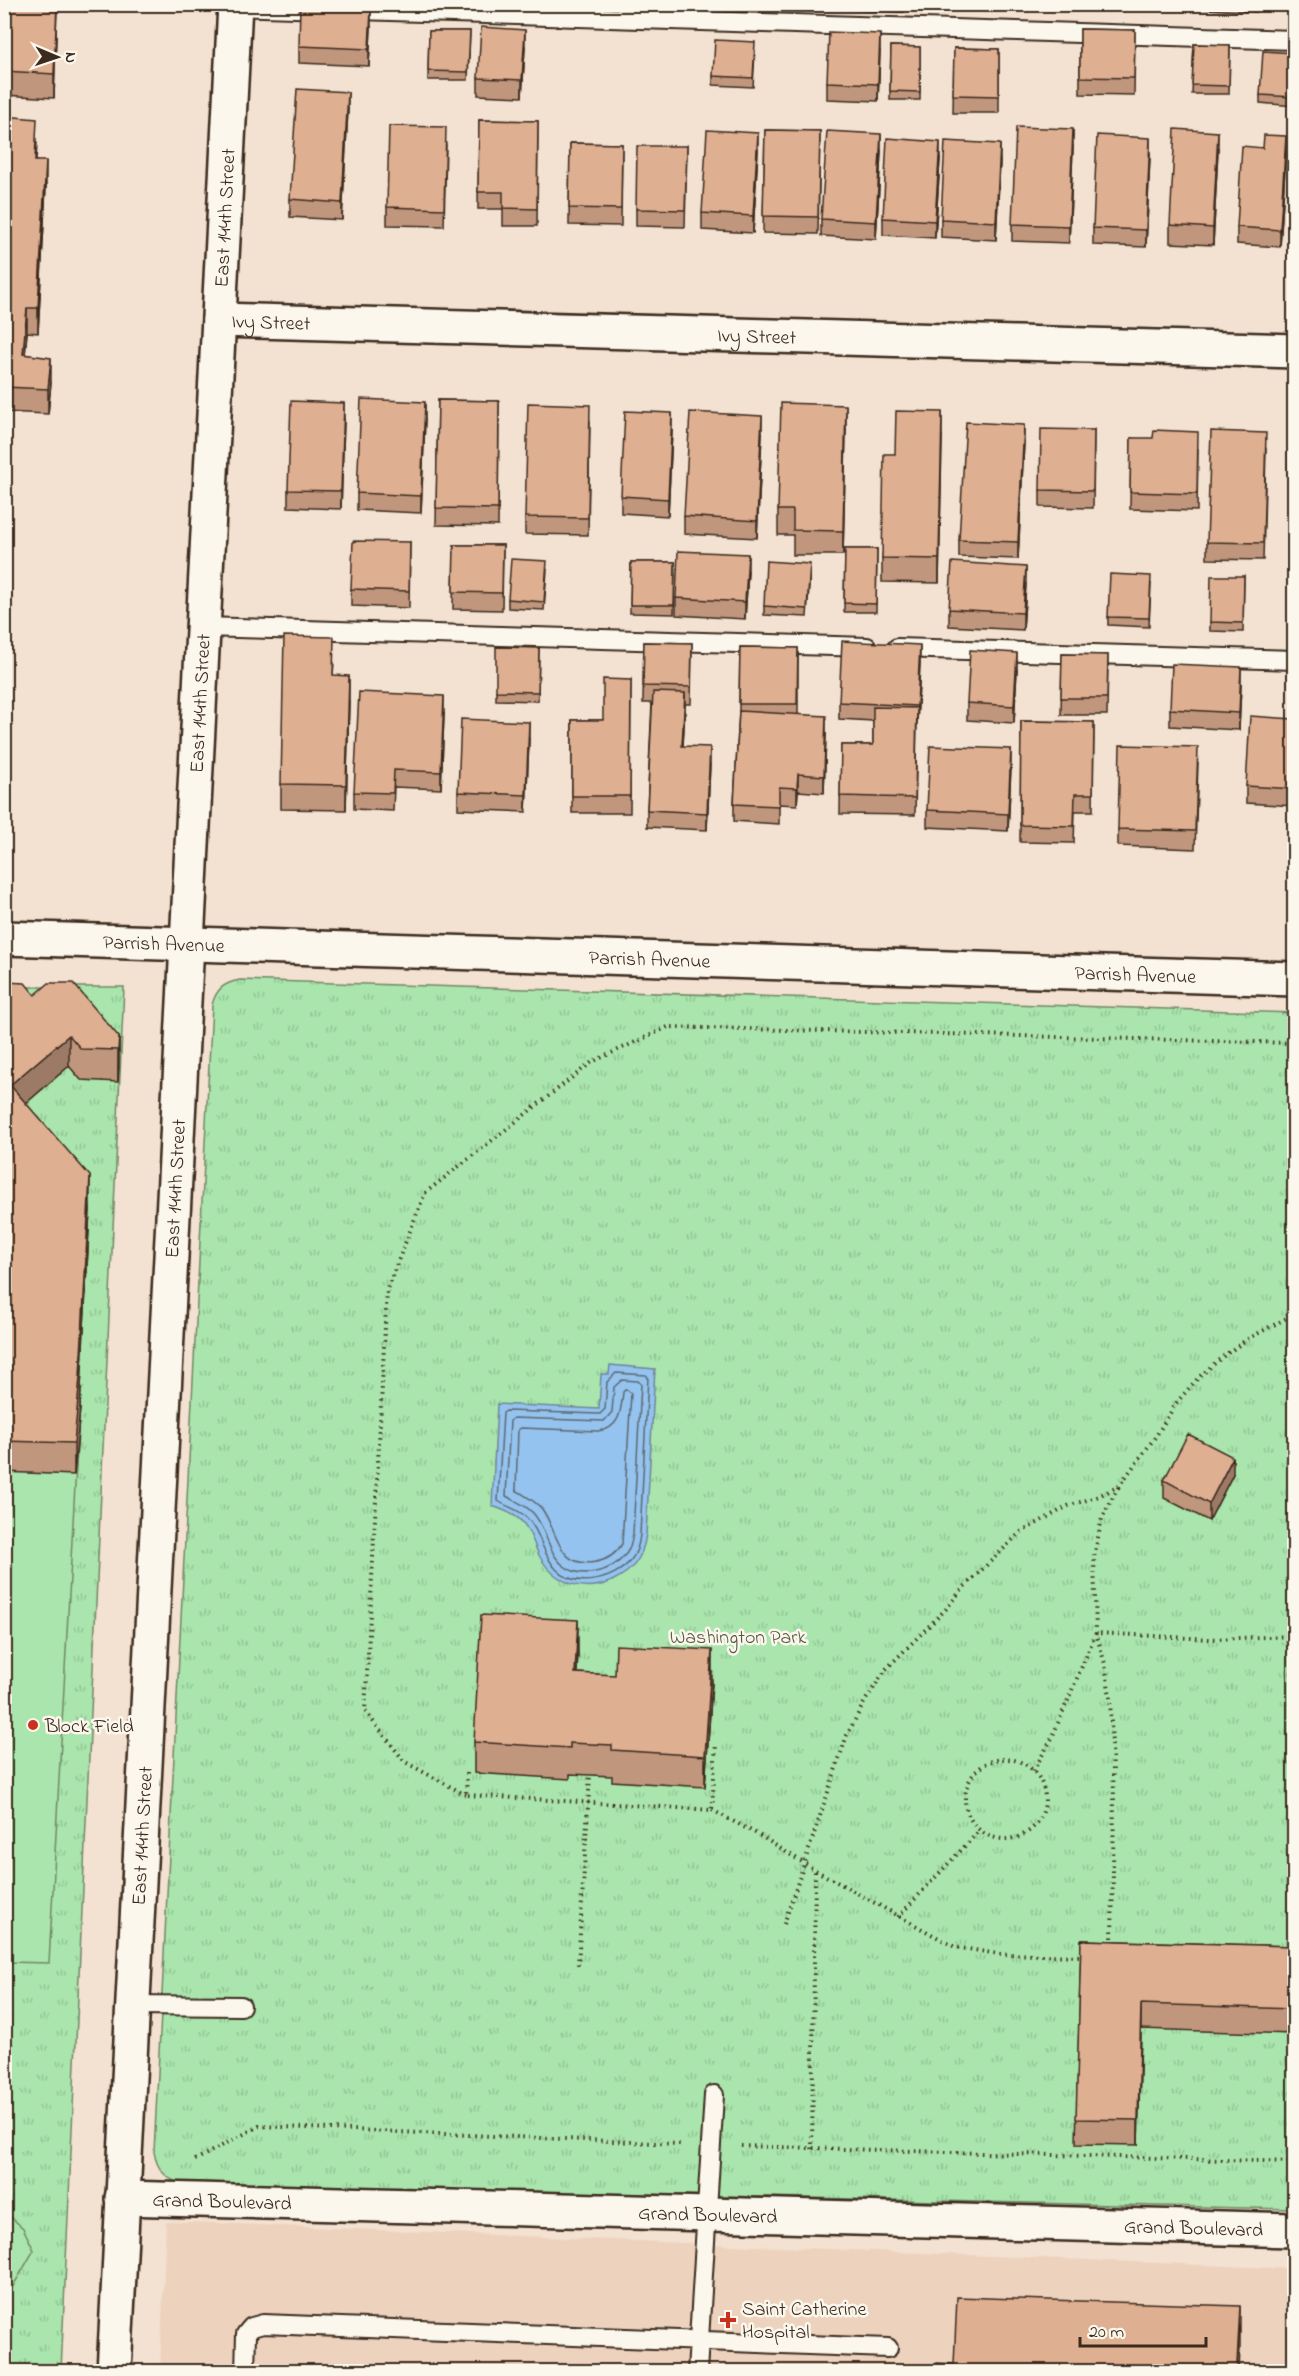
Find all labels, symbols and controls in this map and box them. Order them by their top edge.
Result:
north arrow [27,27,87,87]
text: N [58,52,82,63]
street label: East 144th Street [209,147,245,288]
street label: Ivy Street [231,308,311,340]
street label: Ivy Street [717,322,797,354]
street label: East 144th Street [184,633,220,774]
street label: Parrish Avenue [103,929,225,962]
street label: Parrish Avenue [588,945,711,977]
street label: Parrish Avenue [1074,960,1197,993]
street label: East 144th Street [159,1118,195,1259]
park label: Washington Park [670,1624,807,1654]
place label: Block Field [44,1713,134,1742]
marker: Block Field [26,1718,40,1732]
street label: East 144th Street [126,1765,162,1906]
street label: Grand Boulevard [152,2187,292,2220]
street label: Grand Boulevard [638,2200,778,2233]
street label: Grand Boulevard [1124,2213,1264,2246]
place label: Saint Catherine Hospital [742,2296,866,2348]
scale bar [1080,2310,1206,2348]
marker: Saint Catherine Hospital [719,2311,737,2329]
text: 20 m [1089,2320,1124,2346]

